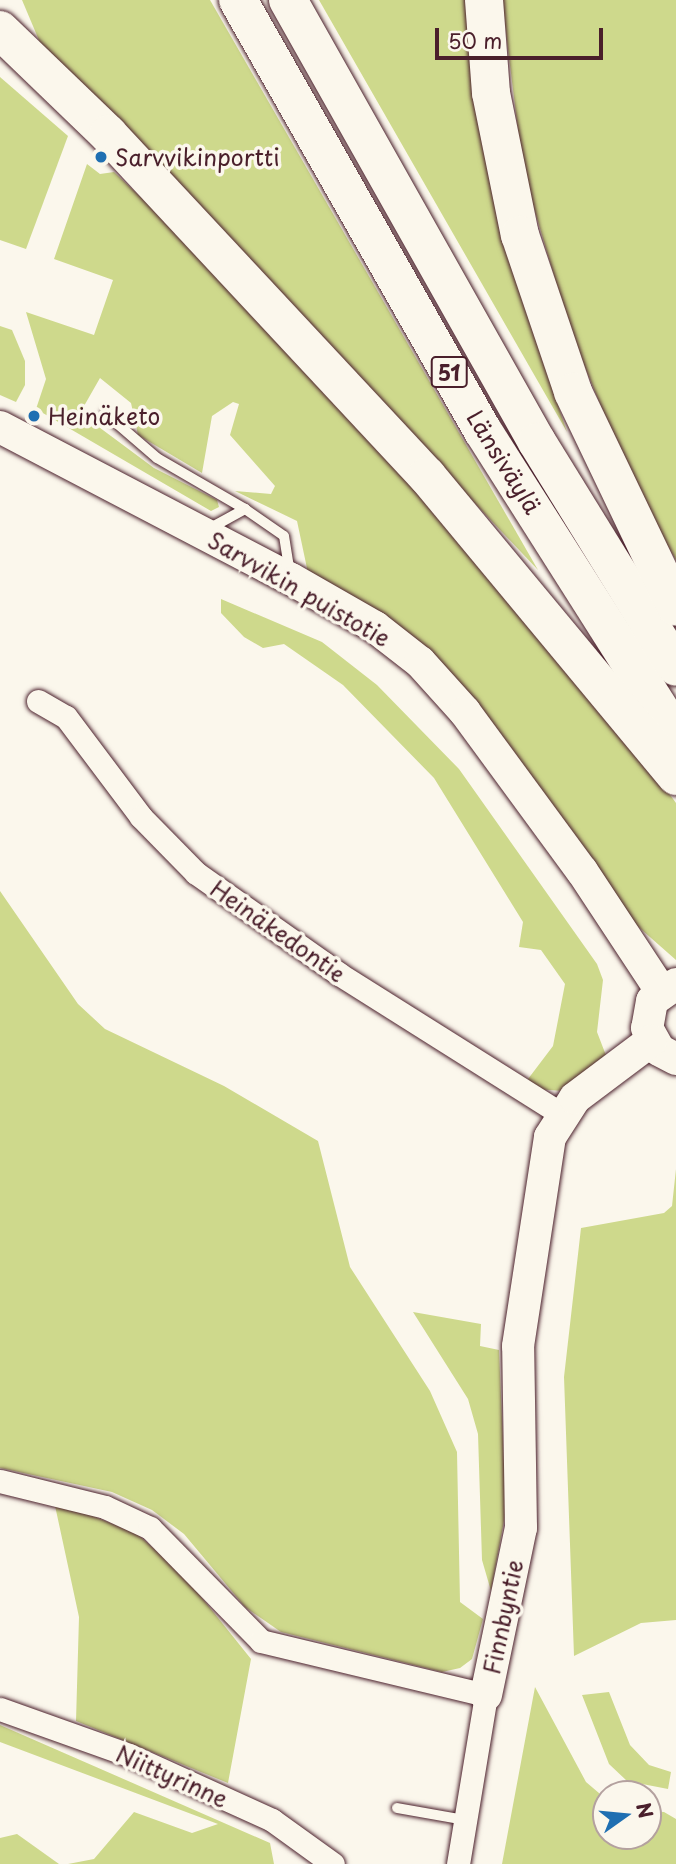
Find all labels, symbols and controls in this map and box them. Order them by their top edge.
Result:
scale bar [438,14,606,58]
text: 50 m [448,24,502,56]
place label: Sarvvikinportti [115,143,280,171]
marker: Sarvvikinportti [93,149,109,165]
road number: 51 [430,354,468,390]
place label: Heinäketo [48,402,160,430]
street label: Länsiväylä [461,405,547,519]
marker: Heinäketo [26,408,42,424]
street label: Sarvvikin puistotie [204,526,394,652]
street label: Heinäkedontie [205,874,351,988]
street label: Finnbyntie [477,1557,529,1677]
street label: Niittyrinne [112,1739,232,1813]
north arrow [592,1780,662,1850]
text: N [630,1799,661,1821]

